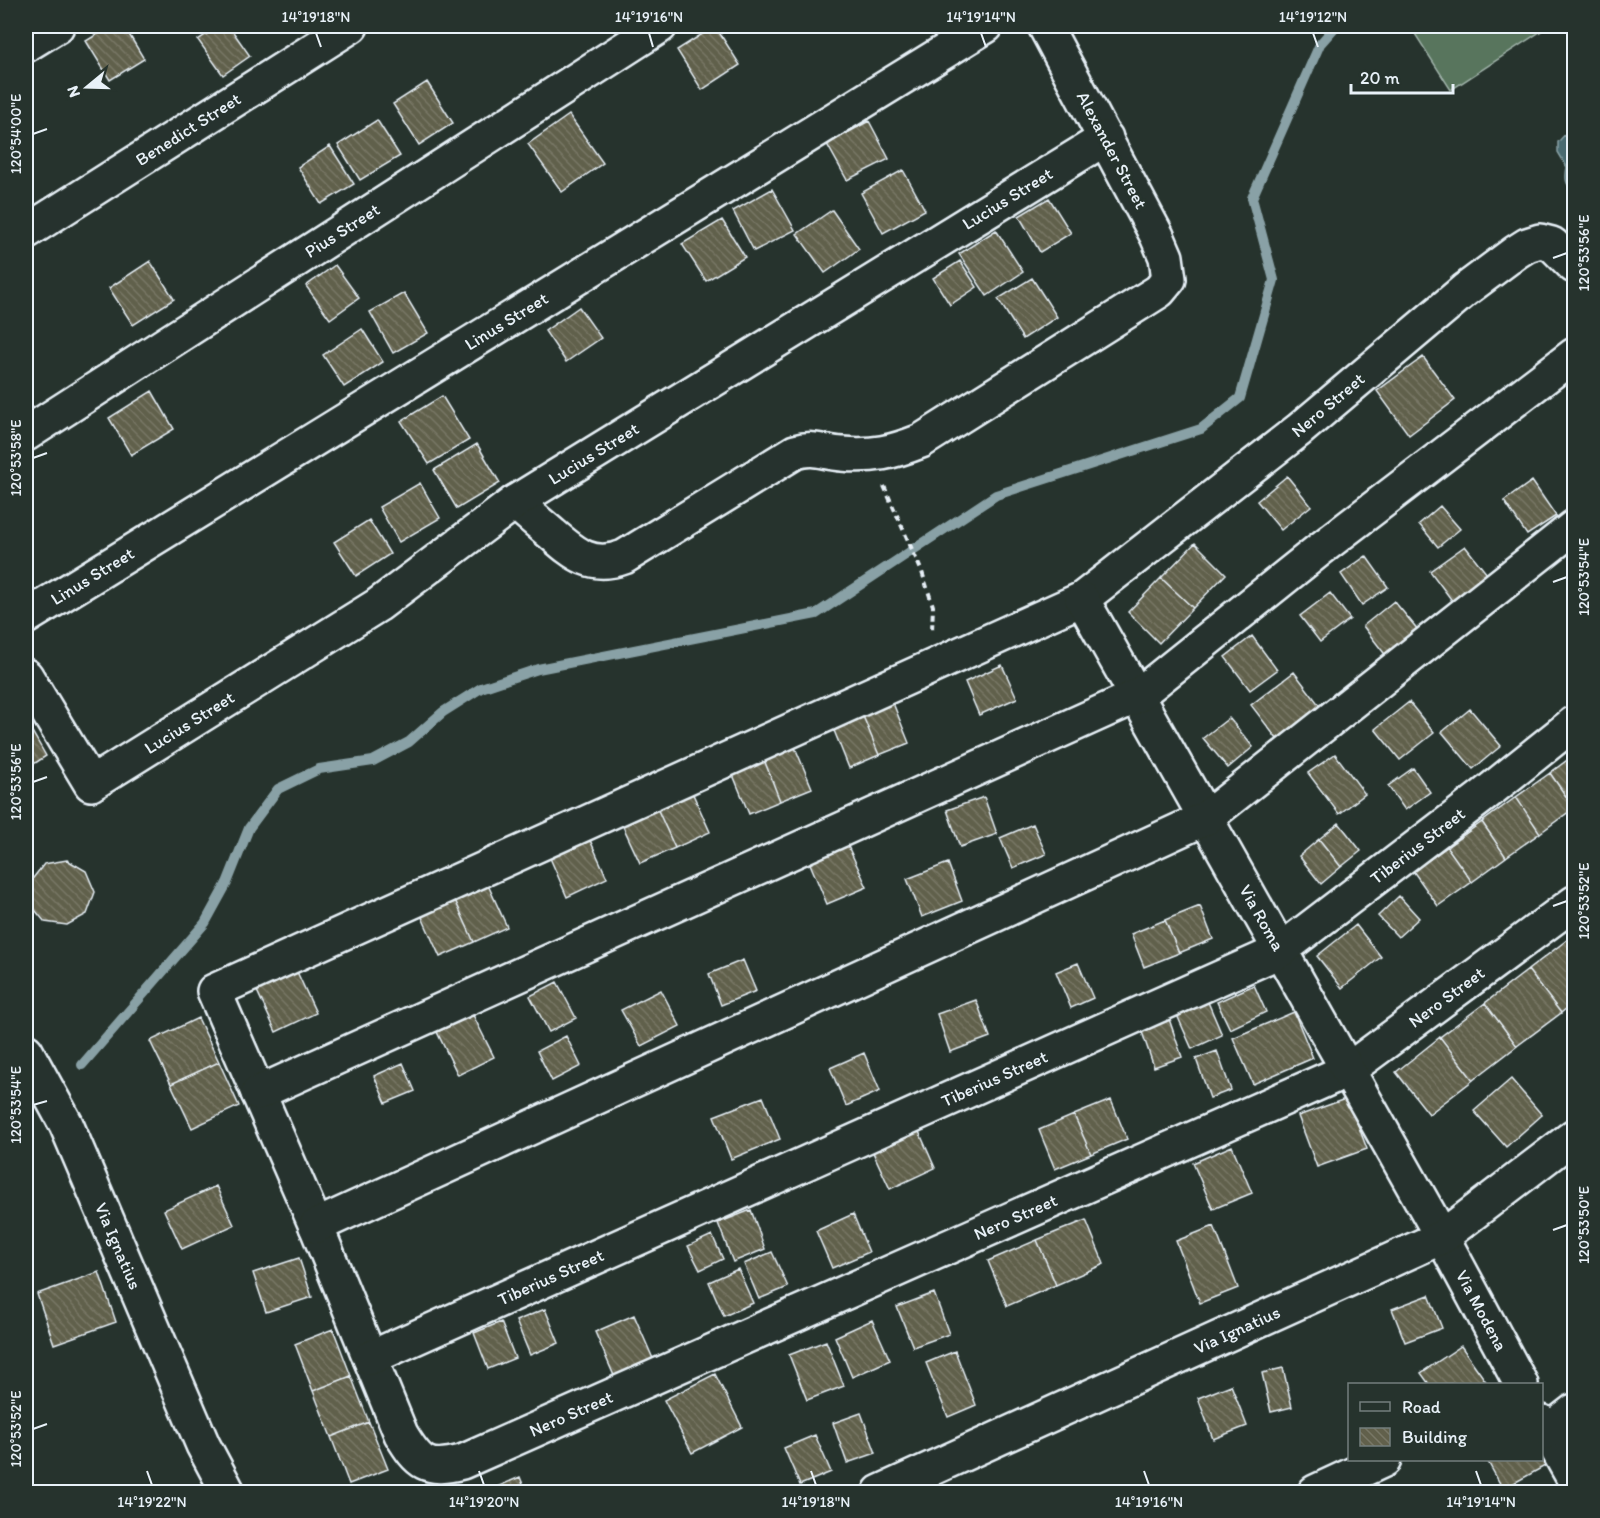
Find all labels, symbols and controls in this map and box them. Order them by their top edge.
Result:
text: 14°19'18"N [282,8,350,26]
text: 14°19'16"N [615,8,683,26]
text: 14°19'14"N [946,8,1016,26]
text: 14°19'12"N [1279,8,1347,26]
north arrow [57,57,117,117]
scale bar [1351,57,1453,95]
text: 20 m [1360,67,1400,89]
text: N [63,84,84,100]
street label: Alexander Street [1072,87,1152,213]
street label: Benedict Street [131,88,245,171]
text: 120°54'00"E [7,94,25,174]
street label: Lucius Street [958,162,1057,235]
street label: Pius Street [301,198,384,263]
text: 120°53'56"E [1575,215,1593,291]
street label: Linus Street [461,287,552,355]
street label: Nero Street [1287,368,1369,442]
street label: Lucius Street [544,417,643,490]
text: 120°53'58"E [7,419,25,497]
text: 120°53'54"E [1575,538,1593,616]
street label: Linus Street [47,542,138,610]
street label: Lucius Street [140,686,239,759]
text: 120°53'56"E [7,744,25,820]
street label: Tiberius Street [1366,802,1470,889]
text: 120°53'52"E [1575,863,1593,939]
street label: Via Roma [1234,881,1290,955]
street label: Nero Street [1404,962,1489,1033]
street label: Tiberius Street [938,1045,1051,1112]
text: 120°53'54"E [7,1066,25,1144]
text: 120°53'50"E [1575,1186,1593,1264]
street label: Nero Street [970,1189,1061,1245]
street label: Via Ignatius [90,1199,146,1293]
street label: Tiberius Street [494,1244,607,1310]
street label: Via Modena [1451,1266,1512,1355]
street label: Via Ignatius [1190,1301,1284,1359]
legend [1348,1383,1543,1461]
street label: Nero Street [526,1386,617,1442]
text: 120°53'52"E [7,1391,25,1467]
text: Road [1402,1396,1441,1418]
text: Building [1402,1426,1468,1448]
text: 14°19'22"N [117,1493,187,1511]
text: 14°19'20"N [449,1493,519,1511]
text: 14°19'18"N [782,1493,850,1511]
text: 14°19'16"N [1115,1493,1183,1511]
text: 14°19'14"N [1446,1493,1516,1511]

